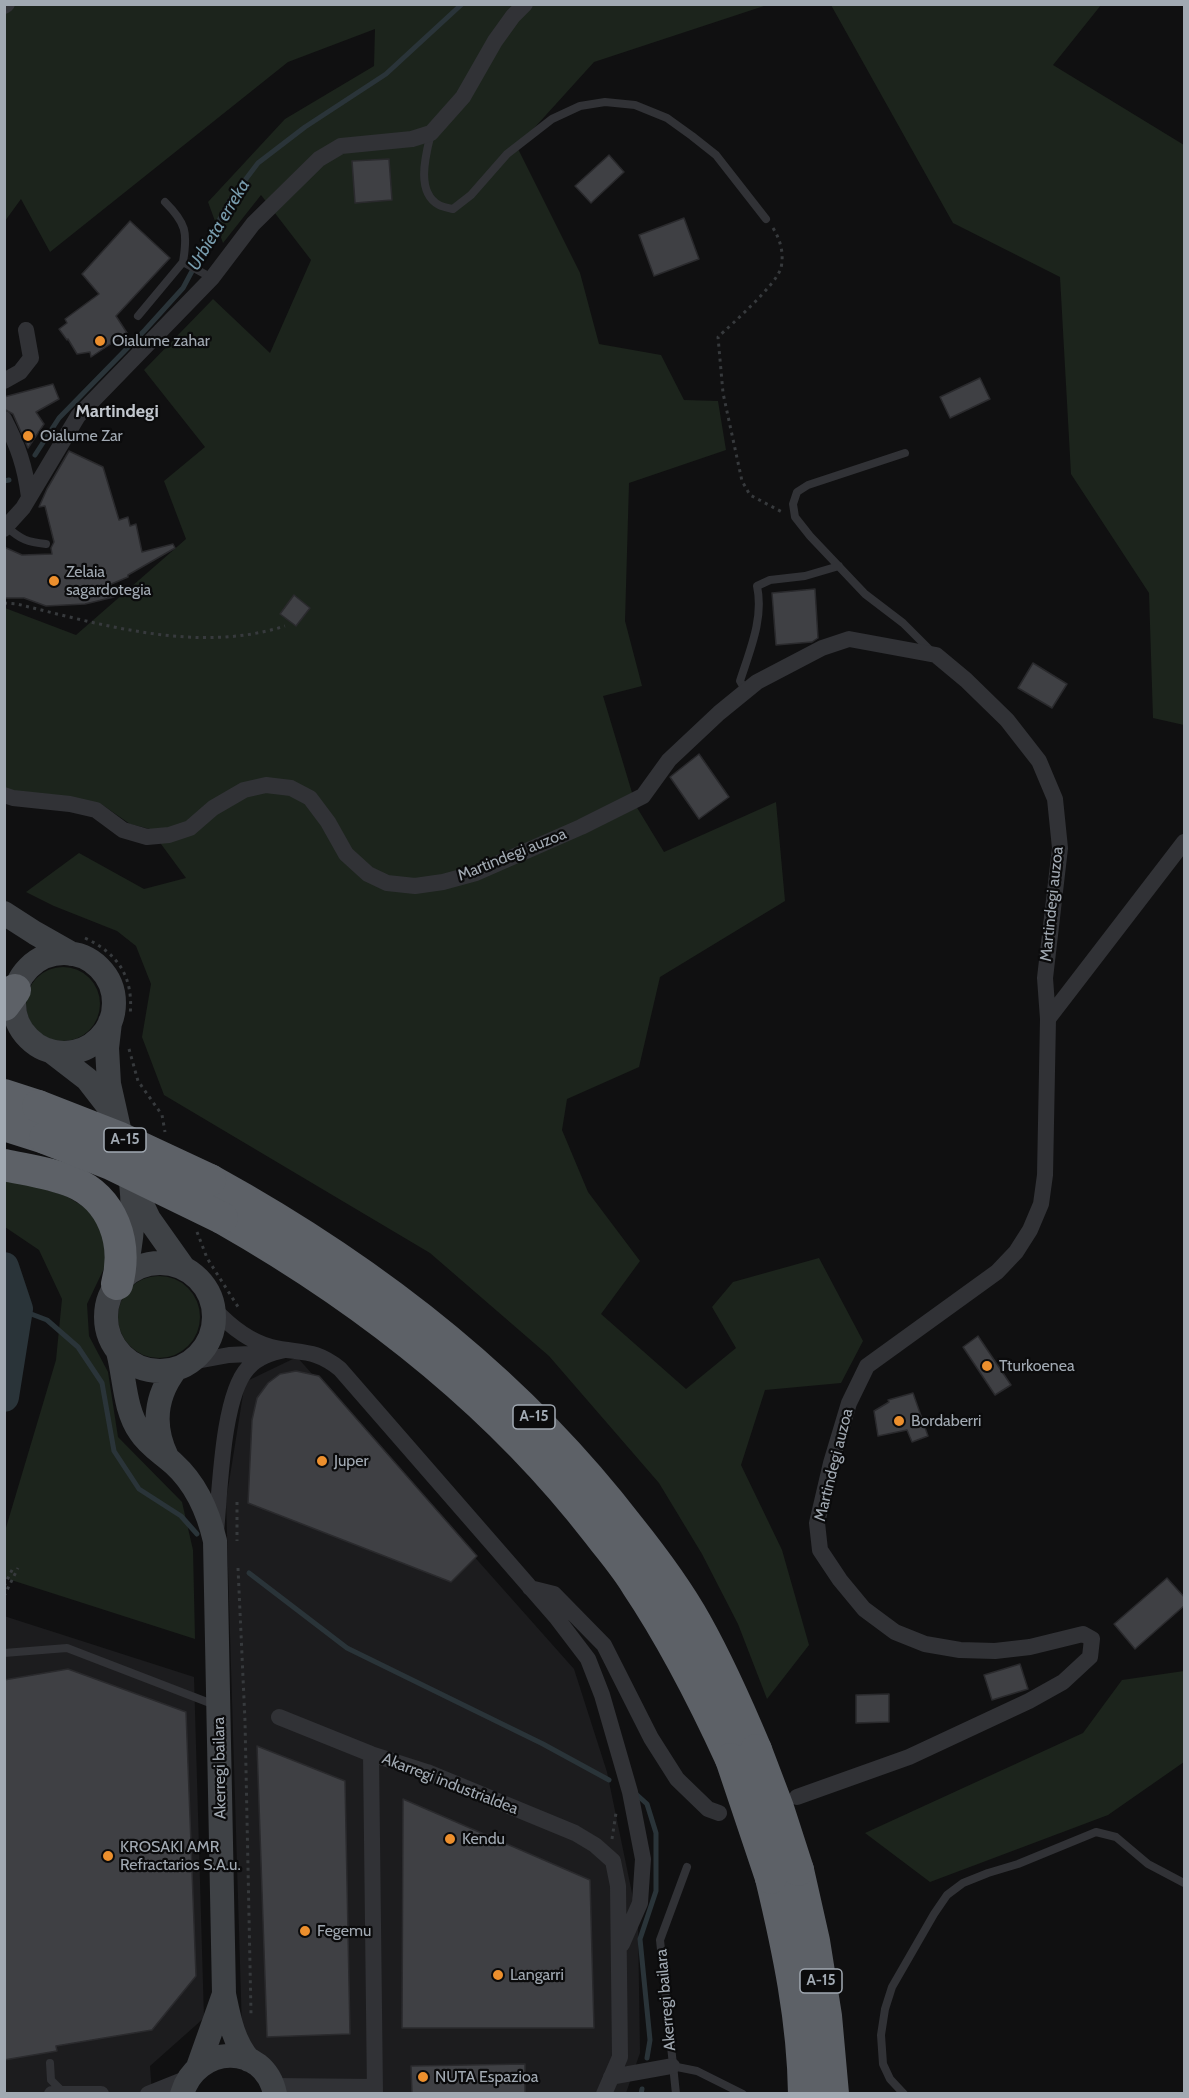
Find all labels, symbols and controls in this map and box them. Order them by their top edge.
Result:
water label: Urbieta erreka [183,176,255,274]
place label: Oialume zahar [112,331,210,351]
marker: Oialume zahar [93,334,107,348]
district label: Martindegi [75,401,159,423]
place label: Oialume Zar [40,426,123,446]
marker: Oialume Zar [21,429,35,443]
place label: Zelaia sagardotegia [66,562,151,600]
marker: Zelaia sagardotegia [47,574,61,588]
street label: Martindegi auzoa [455,824,569,886]
street label: Martindegi auzoa [1036,846,1068,962]
road number: A-15 [104,1128,146,1152]
place label: Tturkoenea [999,1356,1075,1376]
marker: Tturkoenea [980,1359,994,1373]
road number: A-15 [513,1405,555,1429]
street label: Martindegi auzoa [811,1407,857,1523]
place label: Bordaberri [911,1411,981,1431]
marker: Bordaberri [892,1414,906,1428]
place label: Juper [334,1451,368,1471]
marker: Juper [315,1454,329,1468]
street label: Akerregi bailara [210,1717,230,1819]
street label: Akarregi industrialdea [379,1749,521,1819]
place label: Kendu [462,1829,505,1849]
marker: Kendu [443,1832,457,1846]
place label: KROSAKI AMR Refractarios S.A.u. [120,1837,241,1875]
marker: KROSAKI AMR Refractarios S.A.u. [101,1849,115,1863]
place label: Fegemu [317,1921,371,1941]
marker: Fegemu [298,1924,312,1938]
street label: Akerregi bailara [652,1948,680,2052]
place label: Langarri [510,1965,564,1985]
marker: Langarri [491,1968,505,1982]
road number: A-15 [800,1969,842,1993]
place label: NUTA Espazioa [435,2067,538,2087]
marker: NUTA Espazioa [416,2070,430,2084]

